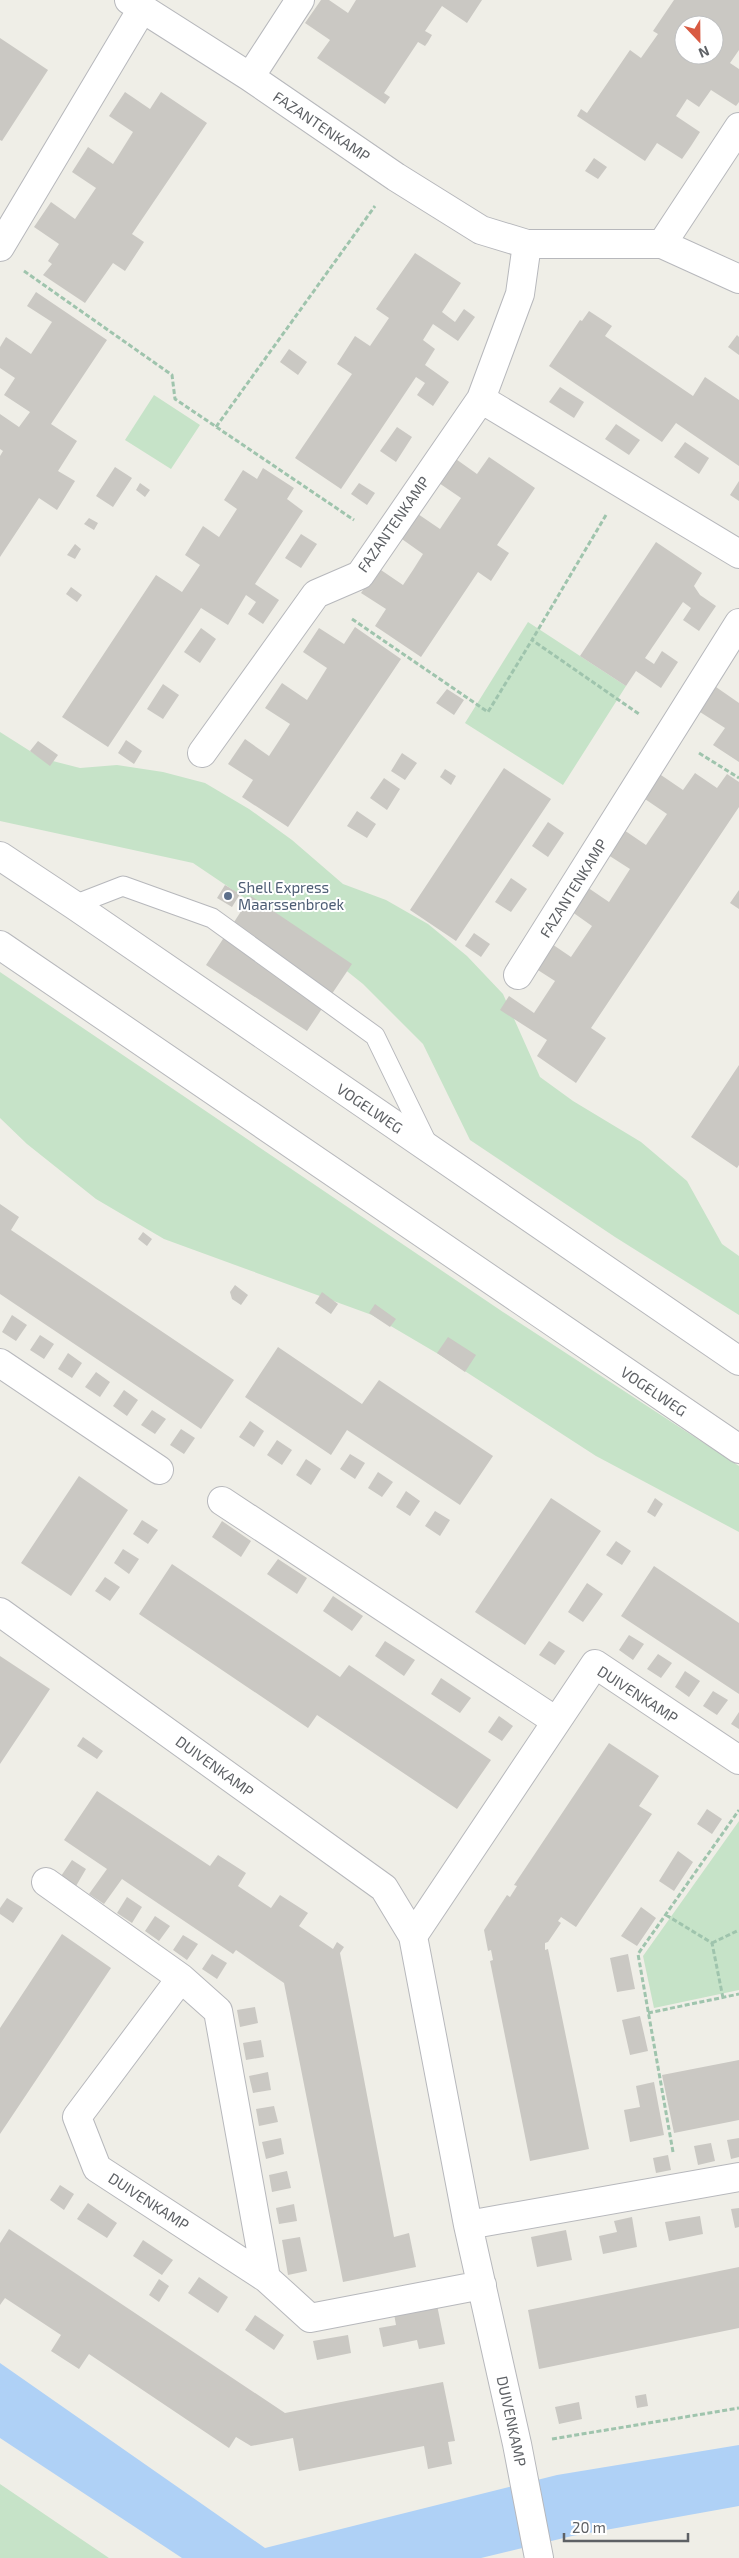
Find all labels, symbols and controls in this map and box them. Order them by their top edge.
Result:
north arrow [674,15,724,65]
text: N [696,43,712,62]
street label: FAZANTENKAMP [270,87,374,165]
street label: FAZANTENKAMP [353,472,433,575]
street label: FAZANTENKAMP [535,835,611,941]
place label: Shell Express Maarssenbroek [238,878,345,913]
marker: Shell Express Maarssenbroek [222,890,234,902]
street label: VOGELWEG [334,1079,406,1137]
street label: VOGELWEG [618,1362,690,1420]
street label: DUIVENKAMP [594,1661,682,1727]
street label: DUIVENKAMP [172,1732,258,1800]
street label: DUIVENKAMP [105,2168,193,2234]
street label: DUIVENKAMP [494,2374,530,2468]
scale bar [564,2510,688,2542]
text: 20 m [572,2518,606,2536]

